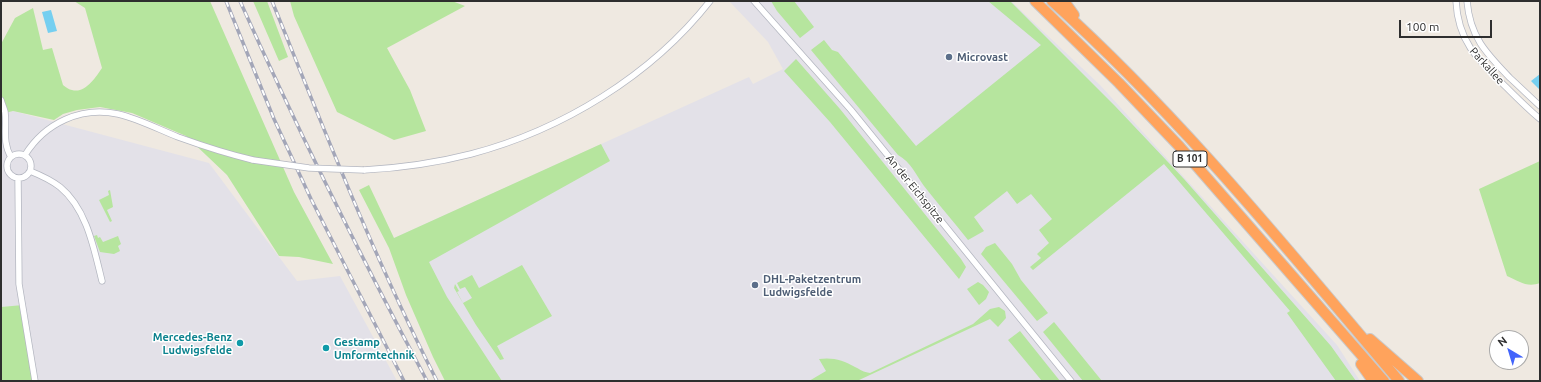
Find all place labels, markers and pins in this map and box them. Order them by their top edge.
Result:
place label: Microvast [957,50,1008,64]
marker: Microvast [944,52,954,62]
place label: DHL-Paketzentrum Ludwigsfelde [763,272,861,298]
marker: DHL-Paketzentrum Ludwigsfelde [750,280,760,290]
place label: Mercedes-Benz Ludwigsfelde [153,330,232,356]
place label: Gestamp Umformtechnik [334,335,415,361]
marker: Mercedes-Benz Ludwigsfelde [235,338,245,348]
marker: Gestamp Umformtechnik [321,343,331,353]

